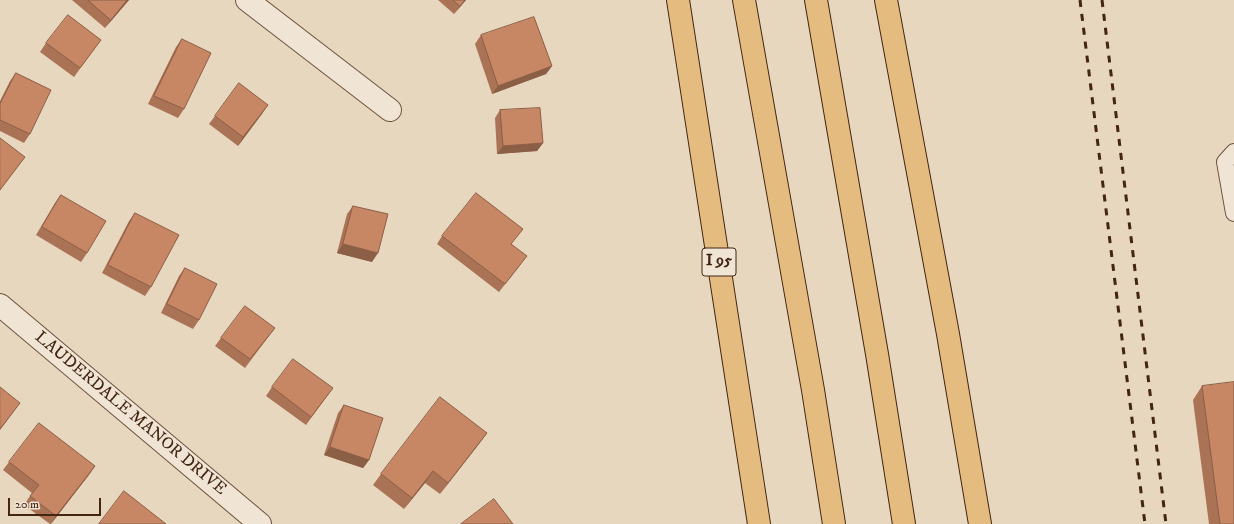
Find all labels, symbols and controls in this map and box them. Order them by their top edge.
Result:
road number: I 95 [702,248,736,276]
street label: LAUDERDALE MANOR DRIVE [30,328,230,500]
scale bar [10,490,103,516]
text: 20 m [15,497,39,512]

